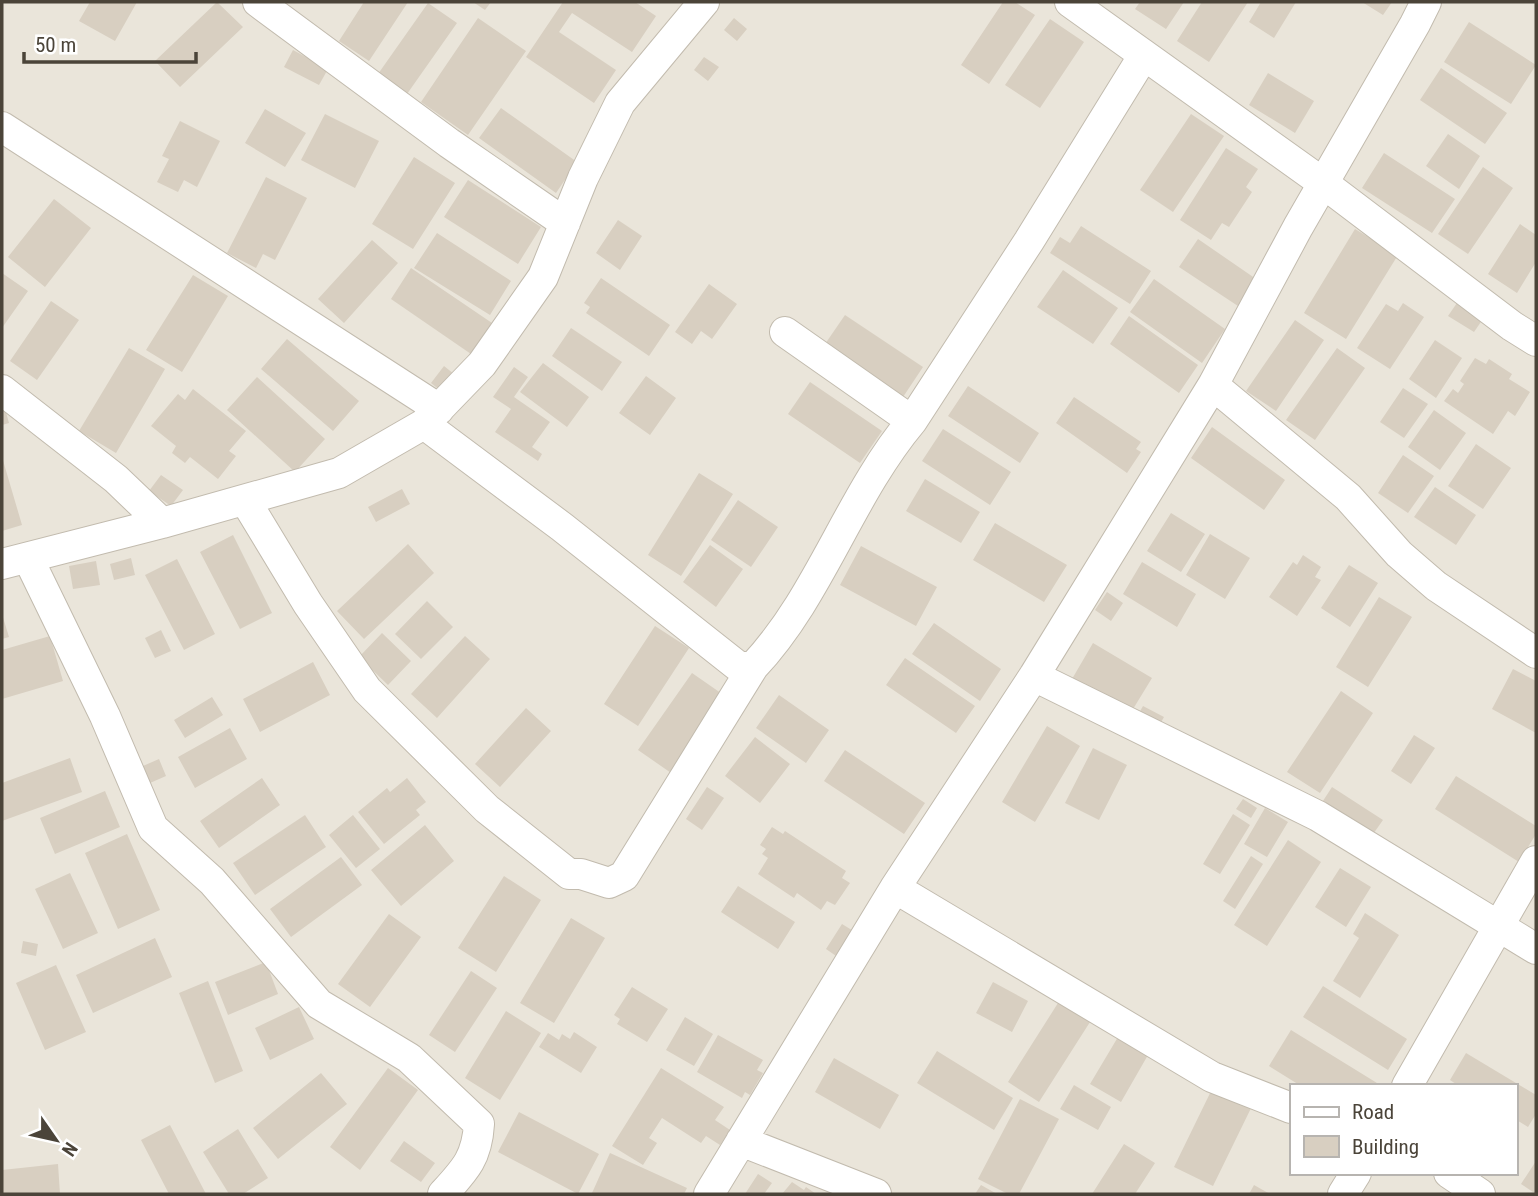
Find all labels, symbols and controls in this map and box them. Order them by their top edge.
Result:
scale bar [24,21,196,65]
text: 50 m [35,33,76,57]
legend [1290,1084,1517,1175]
text: Road [1352,1100,1394,1124]
north arrow [21,1105,91,1175]
text: Building [1352,1135,1419,1159]
text: N [57,1138,82,1160]

